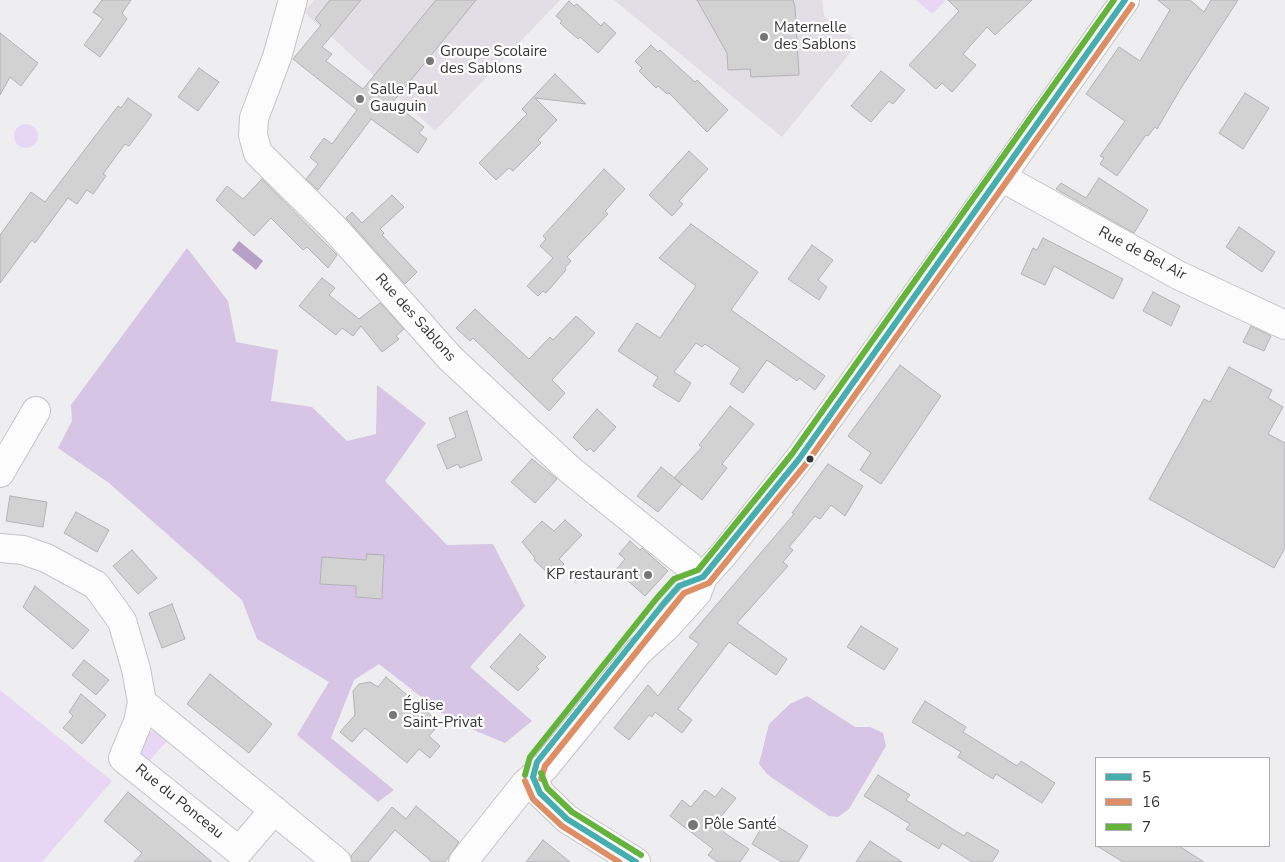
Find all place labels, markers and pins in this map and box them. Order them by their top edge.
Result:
place label: Maternelle des Sablons [774,19,856,54]
marker: Maternelle des Sablons [758,31,770,43]
place label: Groupe Scolaire des Sablons [440,43,547,78]
marker: Groupe Scolaire des Sablons [424,55,436,67]
place label: Salle Paul Gauguin [370,81,438,116]
marker: Salle Paul Gauguin [354,93,366,105]
unlabelled marker [805,454,815,464]
place label: KP restaurant [546,566,638,584]
marker: KP restaurant [642,569,654,581]
place label: Église Saint-Privat [403,697,483,732]
marker: Église Saint-Privat [387,709,399,721]
place label: Pôle Santé [704,816,777,834]
marker: Pôle Santé [686,818,700,832]

